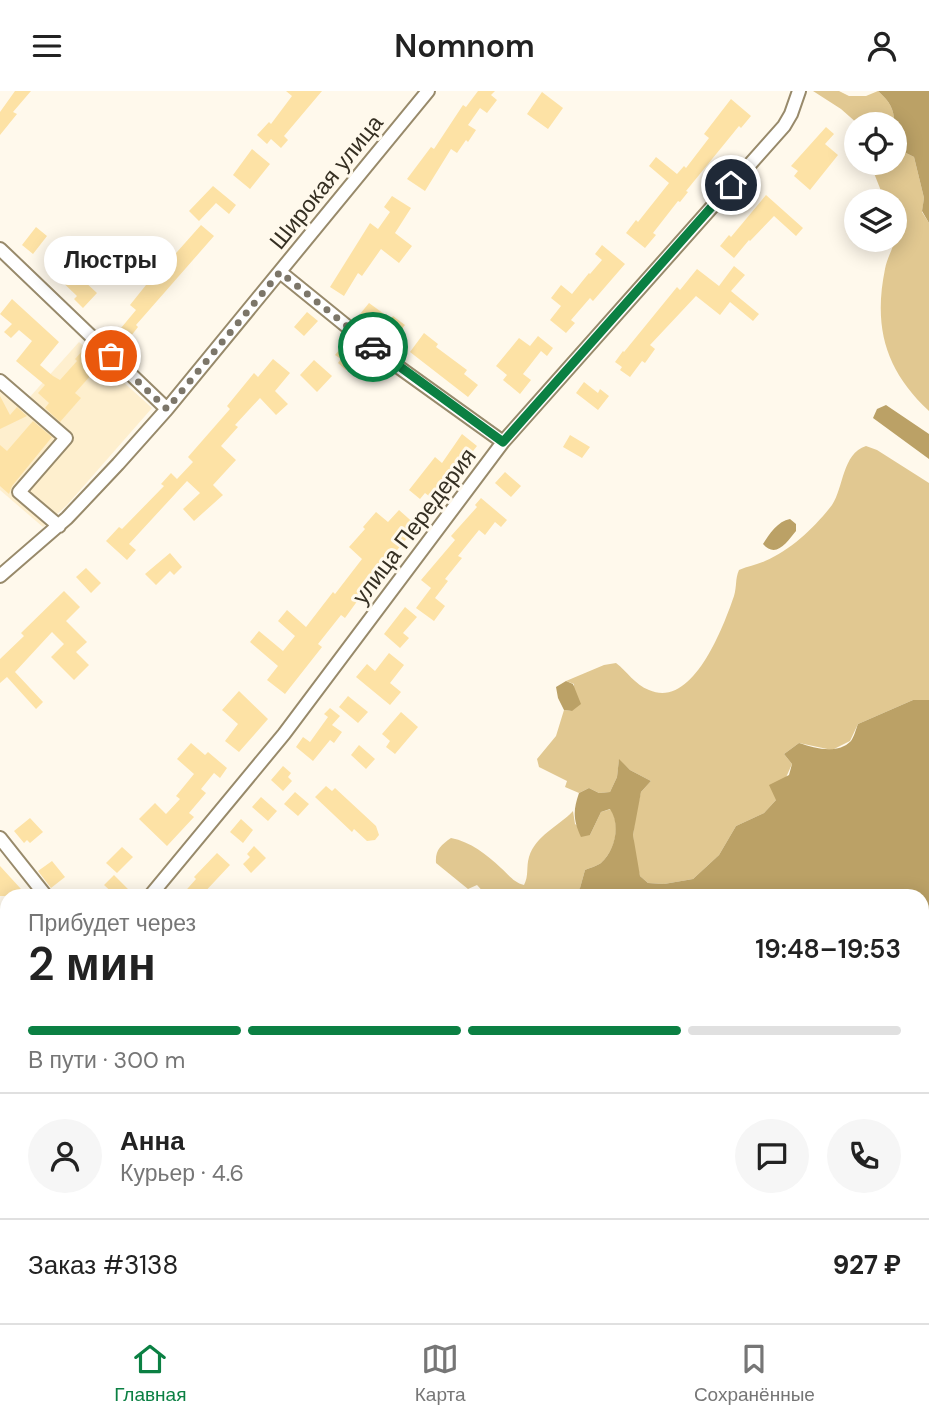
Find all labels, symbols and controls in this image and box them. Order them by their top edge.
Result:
text: Nomnom [394,25,535,67]
icon: menu [28,27,66,65]
icon: person [863,27,901,65]
street label: Широкая улица [263,108,390,255]
map controls [844,112,907,252]
button: locate [844,112,907,175]
pin [701,155,761,215]
icon: home [712,166,750,204]
button: layers [844,189,907,252]
callout: Люстры [44,237,178,286]
text: Люстры [64,245,157,275]
courier [338,312,408,382]
pin [81,326,141,386]
icon: car [354,328,392,366]
icon: bag [92,337,130,375]
street label: улица Передерия [345,442,483,610]
text: Прибудет через [28,908,196,938]
text: 19:48–19:53 [755,932,901,966]
text: 2 мин [28,934,156,994]
text: В пути · 300 m [28,1045,185,1075]
button: person [28,1119,102,1193]
button: chat [735,1119,809,1193]
button: phone [827,1119,901,1193]
text: Анна [120,1124,185,1158]
text: Курьер · 4.6 [120,1158,244,1188]
text: Заказ #3138 [28,1248,178,1282]
text: 927 ₽ [833,1248,901,1282]
tab: Главная [114,1340,186,1407]
tab: Карта [415,1340,466,1407]
tab: Сохранённые [694,1340,815,1407]

